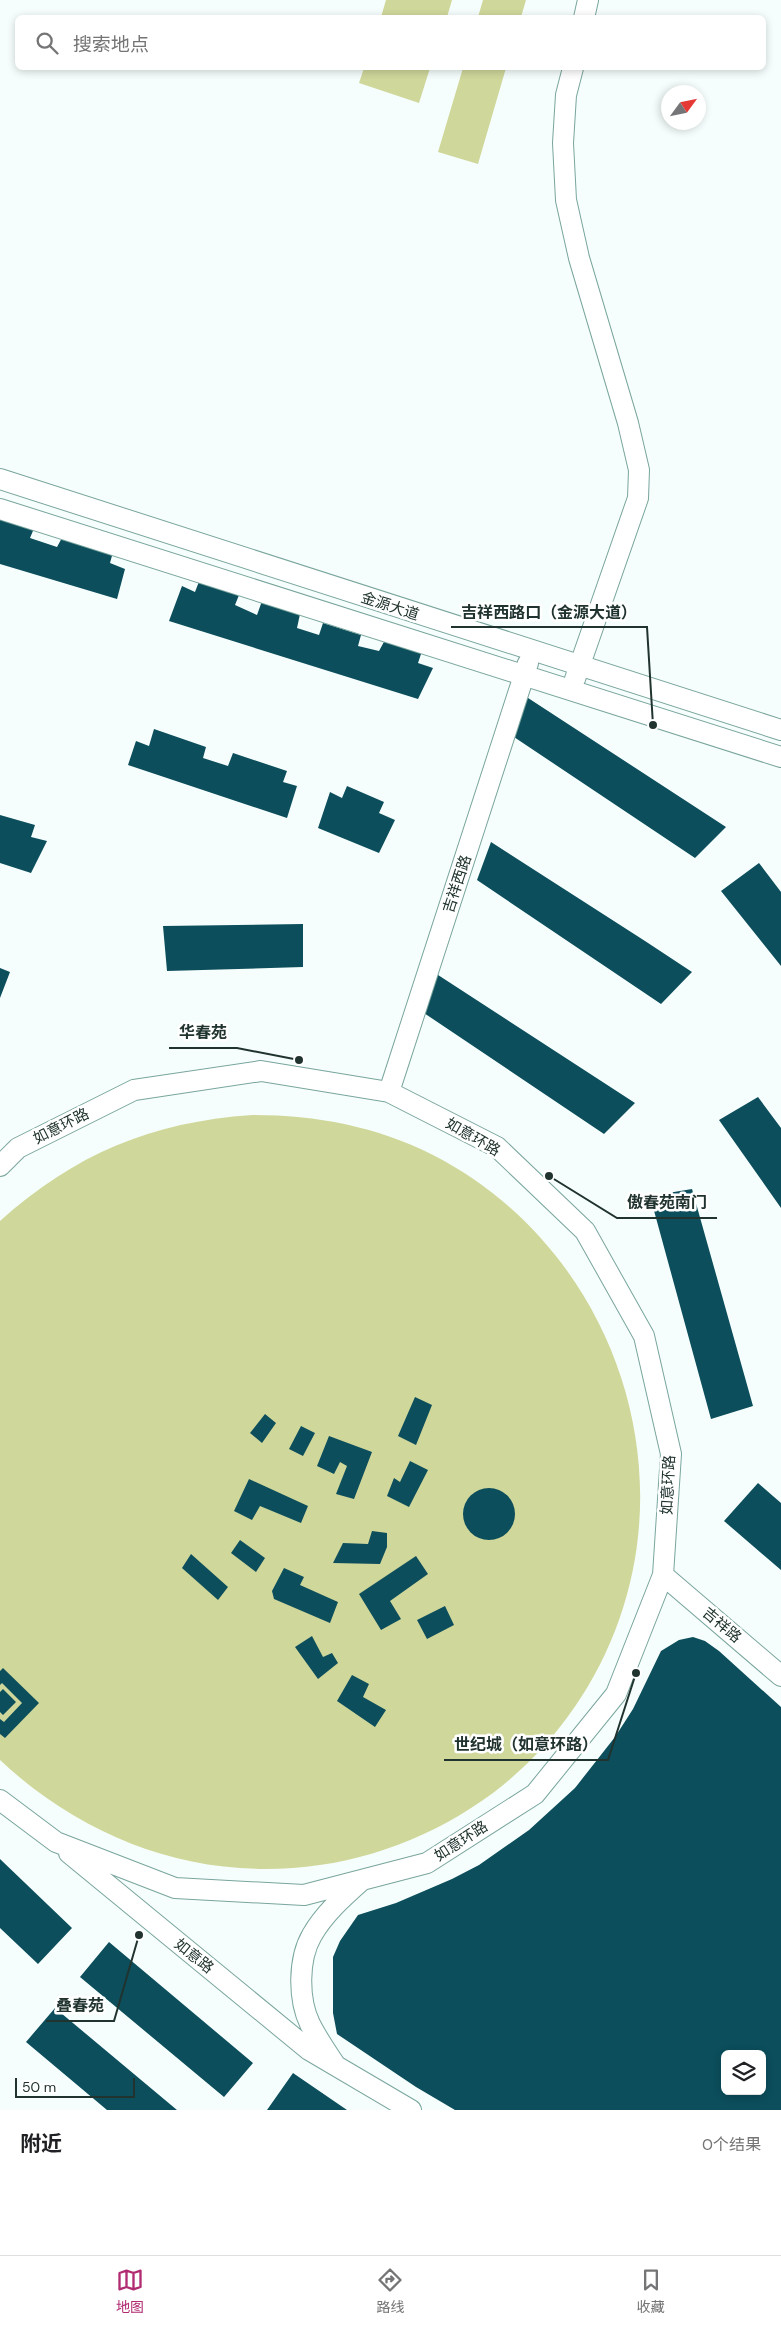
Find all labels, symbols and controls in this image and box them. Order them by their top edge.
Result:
search box [15,15,766,70]
icon: search [33,29,61,57]
text: 搜索地点 [73,32,149,57]
north arrow [661,85,706,130]
street label: 金源大道 [358,587,422,625]
callout: 吉祥西路口（金源大道） [451,596,647,627]
text: 吉祥西路口（金源大道） [461,602,637,623]
street label: 吉祥西路 [438,852,476,916]
callout: 华春苑 [169,1017,237,1048]
text: 华春苑 [179,1022,227,1043]
street label: 如意环路 [30,1103,92,1149]
street label: 如意环路 [442,1113,504,1161]
callout: 傲春苑南门 [617,1187,717,1218]
text: 傲春苑南门 [627,1192,707,1213]
street label: 如意环路 [656,1455,680,1515]
street label: 吉祥路 [698,1603,746,1647]
callout: 世纪城（如意环路） [444,1729,608,1760]
text: 世纪城（如意环路） [454,1734,598,1755]
street label: 如意环路 [430,1816,492,1866]
street label: 如意路 [170,1934,218,1978]
callout: 叠春苑 [46,1990,114,2021]
text: 叠春苑 [56,1995,104,2016]
map controls [721,2050,766,2095]
button: layers [721,2050,766,2095]
scale bar [15,2075,135,2098]
text: 50 m [22,2078,56,2096]
text: 附近 [20,2130,62,2158]
text: 0个结果 [702,2134,761,2155]
tab: 地图 [116,2266,144,2316]
tab: 路线 [376,2266,404,2316]
tab: 收藏 [637,2266,665,2316]

